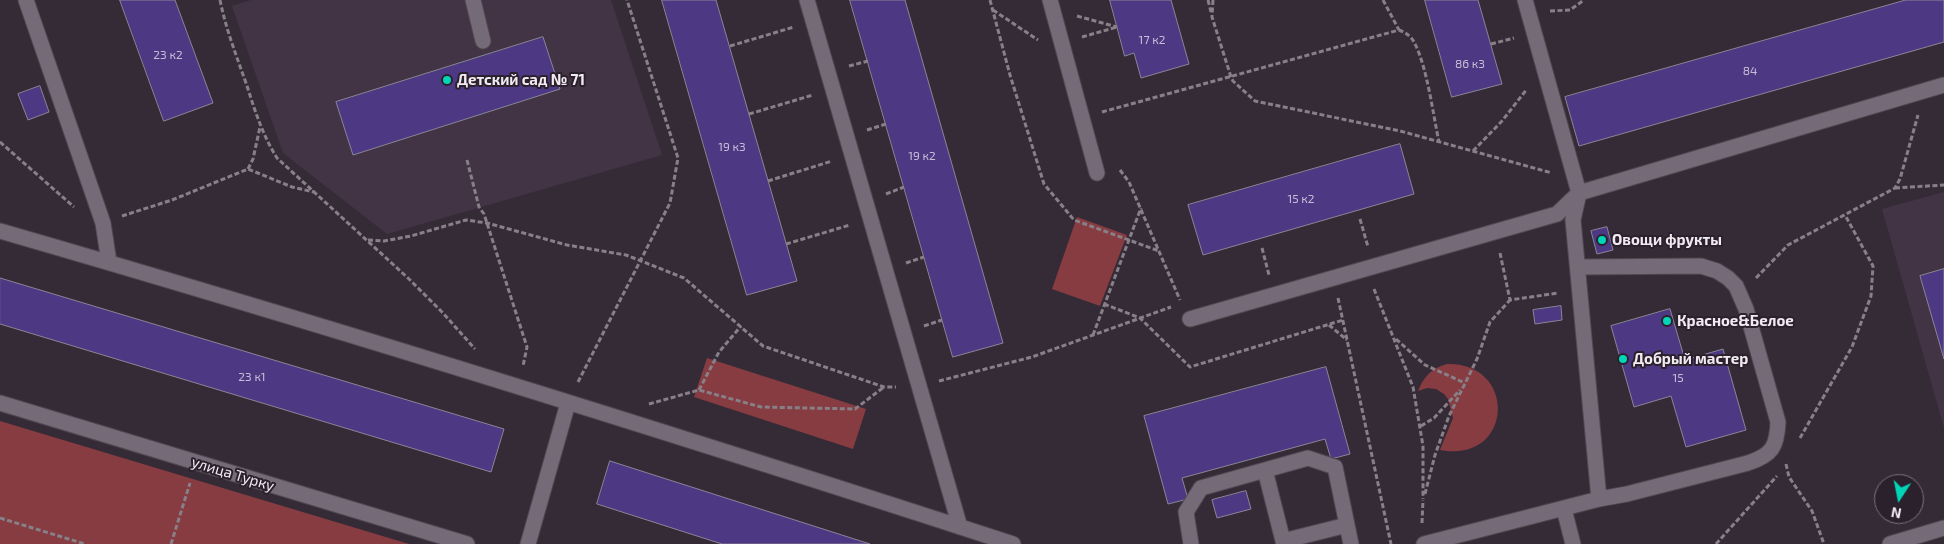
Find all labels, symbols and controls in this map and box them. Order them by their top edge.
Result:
house number: 17 к2 [1139,33,1165,47]
house number: 23 к2 [153,48,183,62]
house number: 86 к3 [1455,57,1485,71]
house number: 84 [1743,64,1757,78]
place label: Детский сад № 71 [457,71,585,89]
marker: Детский сад № 71 [441,74,453,86]
house number: 19 к3 [718,140,746,154]
house number: 19 к2 [908,149,936,163]
house number: 15 к2 [1287,192,1315,206]
place label: Овощи фрукты [1612,231,1722,249]
marker: Овощи фрукты [1596,234,1608,246]
place label: Красное&Белое [1677,312,1794,330]
marker: Красное&Белое [1661,315,1673,327]
place label: Добрый мастер [1633,350,1748,368]
marker: Добрый мастер [1617,353,1629,365]
house number: 23 к1 [238,370,266,384]
house number: 15 [1672,371,1684,385]
street label: улица Турку [189,453,277,495]
north arrow [1874,474,1924,524]
text: N [1890,504,1903,523]

